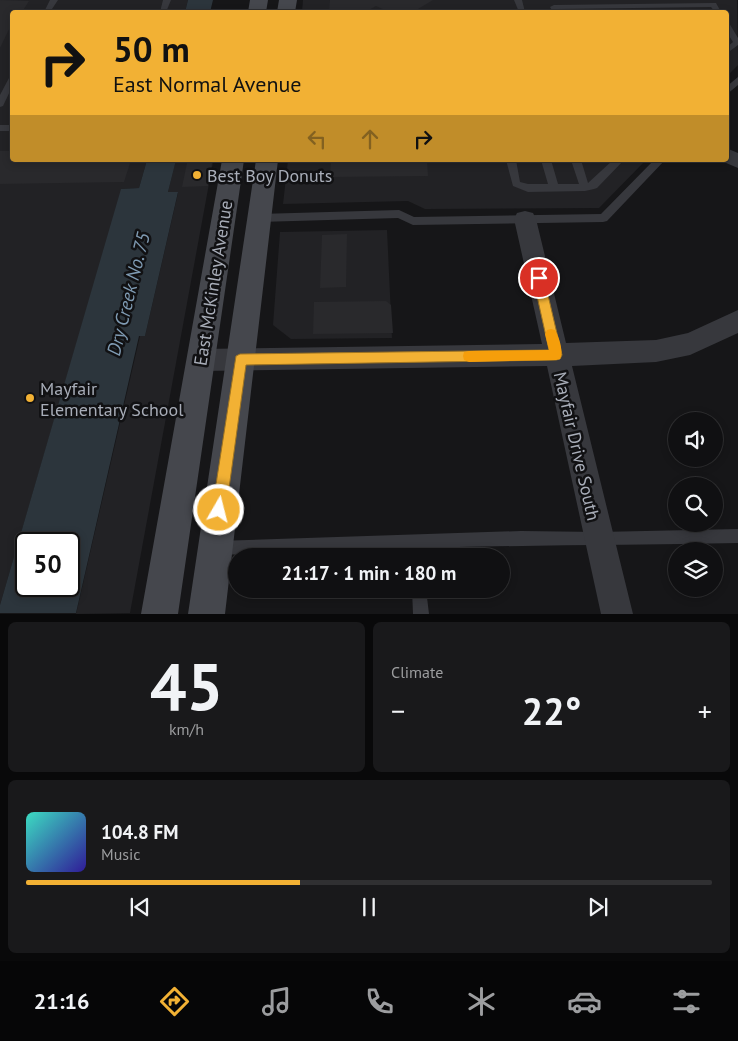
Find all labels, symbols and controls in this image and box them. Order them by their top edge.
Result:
text: 50 m [113,26,190,72]
icon: right [30,30,95,95]
text: East Normal Avenue [113,70,301,98]
icon: left [303,125,331,153]
icon: ahead [356,125,384,153]
icon: right [409,125,437,153]
place label: Best Boy Donuts [207,164,332,187]
marker: Best Boy Donuts [191,169,203,181]
street label: East McKinley Avenue [189,199,237,367]
water label: Dry Creek No. 75 [101,229,155,358]
pin [518,257,560,299]
icon: arrive [525,264,553,292]
street label: Mayfair Drive South [549,369,605,523]
place label: Mayfair Elementary School [40,377,184,421]
marker: Mayfair Elementary School [24,392,36,404]
map controls [668,412,723,597]
button: sound [668,412,723,467]
button: search [668,477,723,532]
position arrow [192,483,244,535]
speed limit sign: 50 [15,532,80,597]
button: layers [668,542,723,597]
text: 21:17 · 1 min · 180 m [282,561,456,585]
text: 45 [150,644,223,728]
text: Climate [391,662,443,682]
text: 22° [522,686,581,735]
text: − [391,692,405,729]
text: + [698,692,712,729]
text: km/h [169,719,204,739]
text: 104.8 FM [101,820,178,844]
text: Music [101,844,141,864]
icon: previous [126,893,154,921]
icon: pause [355,893,383,921]
icon: next [584,893,612,921]
icon: directions [157,984,192,1019]
icon: music [259,984,294,1019]
icon: phone [362,984,397,1019]
icon: climate [464,984,499,1019]
icon: car [567,984,602,1019]
icon: filters [669,984,704,1019]
text: 21:16 [34,987,90,1015]

